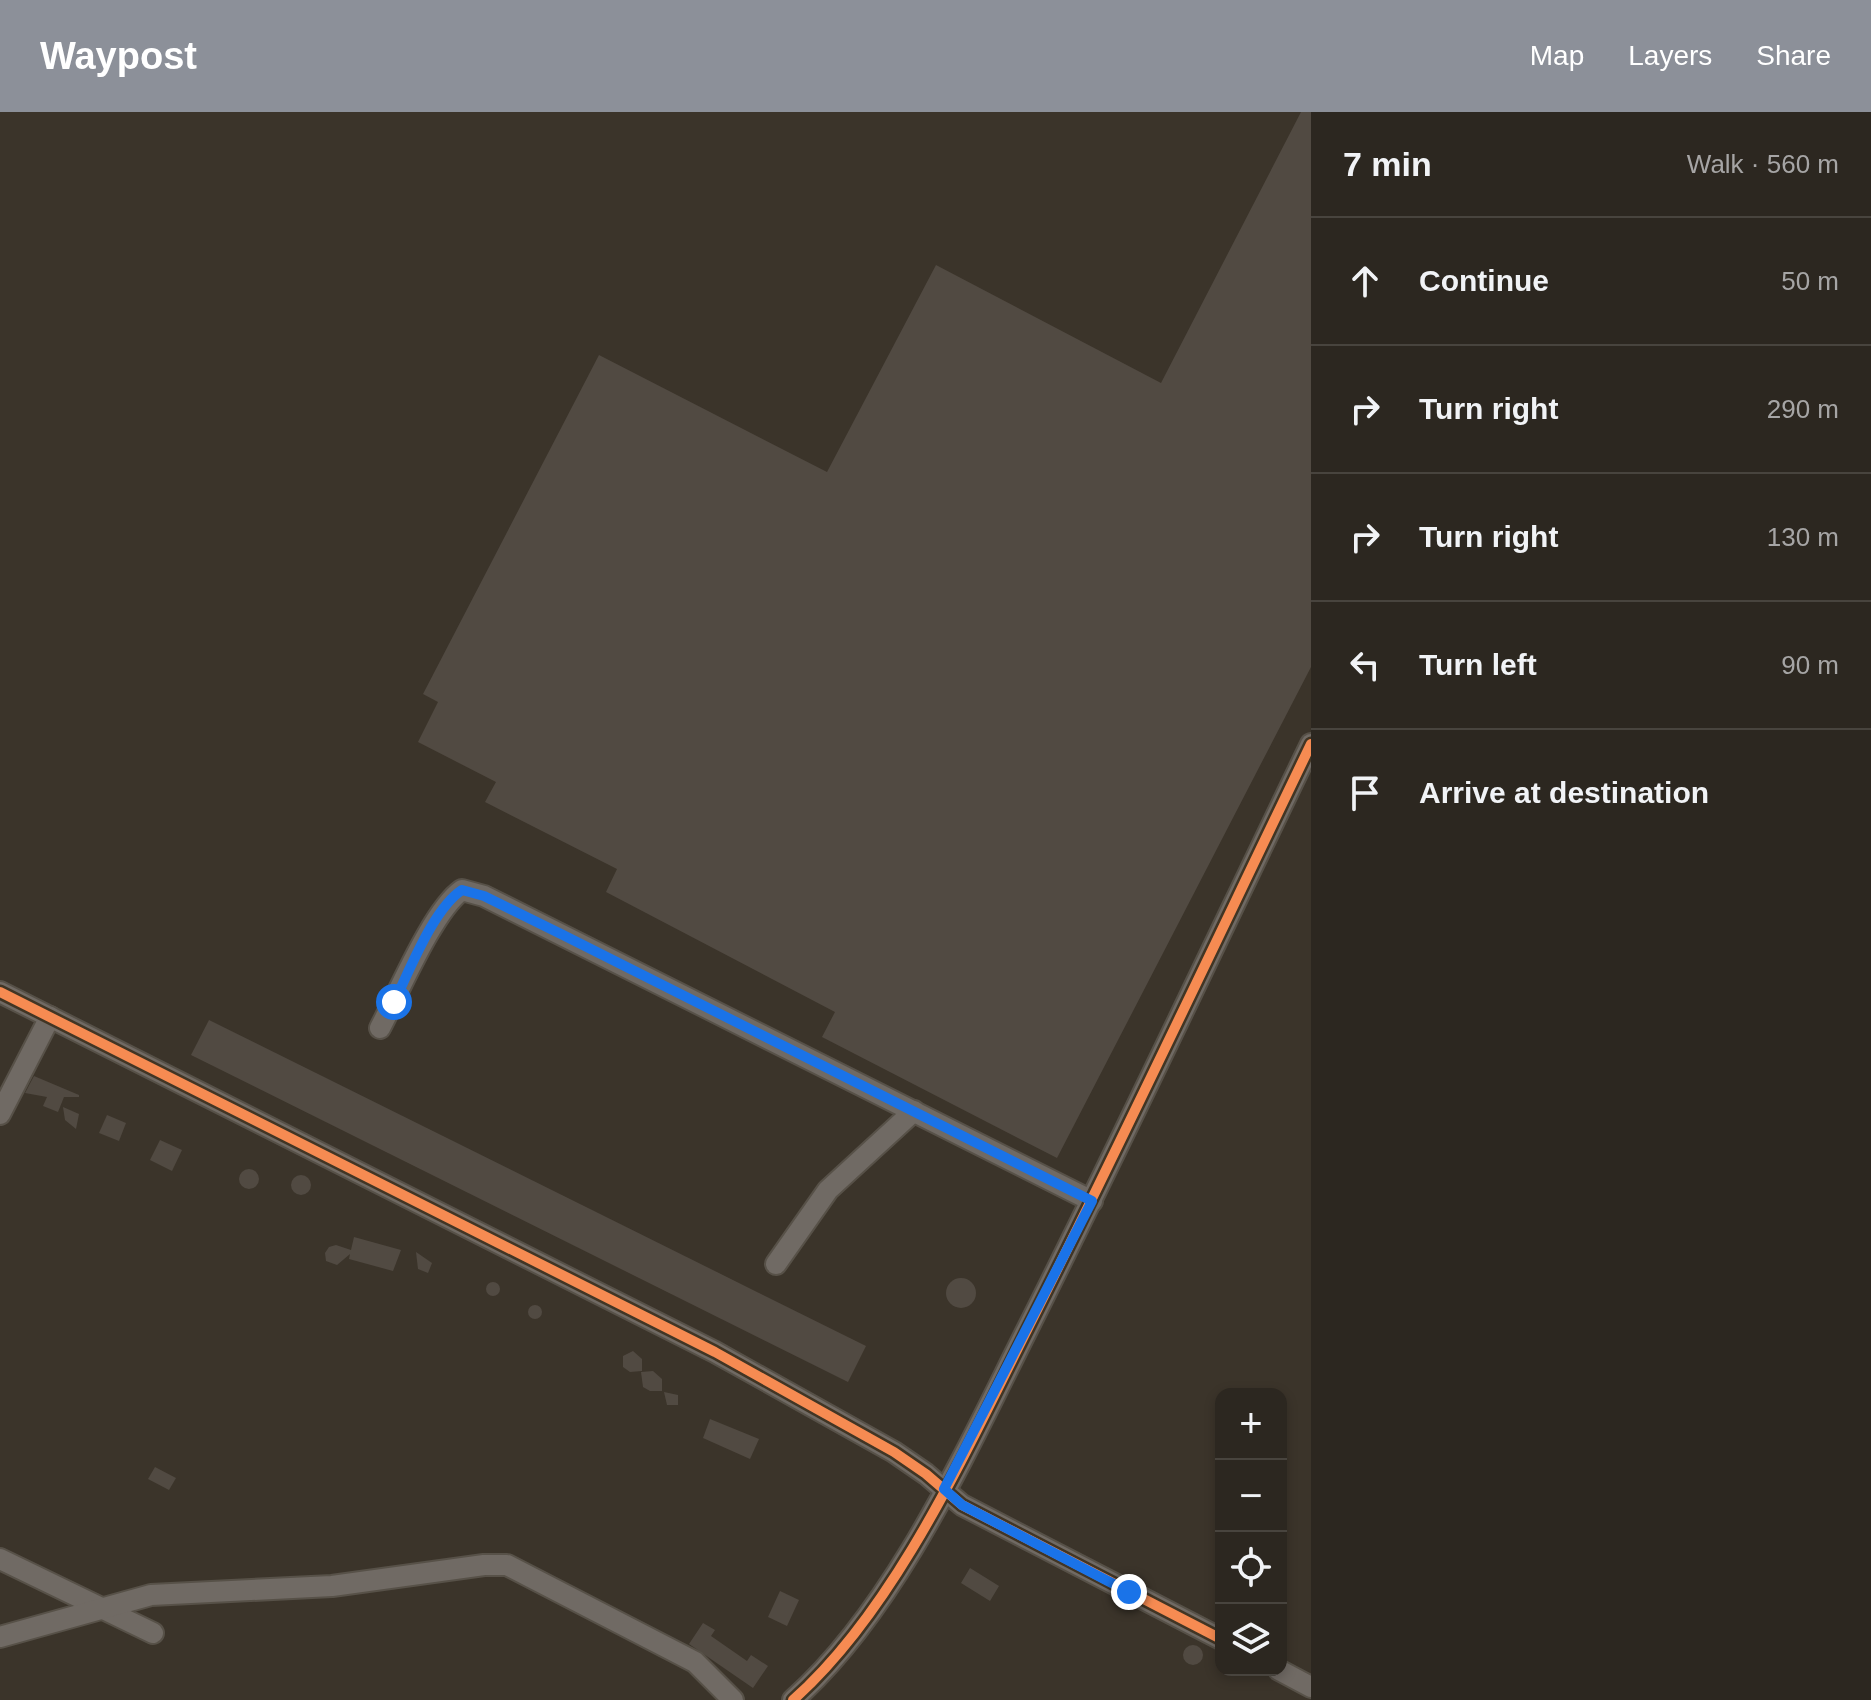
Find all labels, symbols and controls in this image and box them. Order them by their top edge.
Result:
text: Waypost [40,35,197,77]
text: Map [1530,40,1584,71]
text: Layers [1628,40,1712,71]
text: Share [1756,40,1831,71]
text: 7 min [1343,145,1432,183]
text: Walk · 560 m [1687,149,1839,179]
icon: ahead [1343,259,1387,303]
text: Continue [1419,264,1549,297]
text: 50 m [1781,266,1839,296]
icon: right [1343,387,1387,431]
text: Turn right [1419,392,1558,425]
text: 290 m [1767,394,1839,424]
icon: right [1343,515,1387,559]
text: Turn right [1419,520,1558,553]
text: 130 m [1767,522,1839,552]
icon: left [1343,643,1387,687]
text: Turn left [1419,648,1537,681]
text: 90 m [1781,650,1839,680]
icon: arrive [1343,771,1387,815]
text: Arrive at destination [1419,776,1709,809]
route start [376,984,412,1020]
map controls [1215,1388,1287,1676]
button: + [1215,1388,1287,1460]
button: − [1215,1460,1287,1532]
button: locate [1215,1532,1287,1604]
route end [1111,1574,1147,1610]
button: layers [1215,1604,1287,1676]

